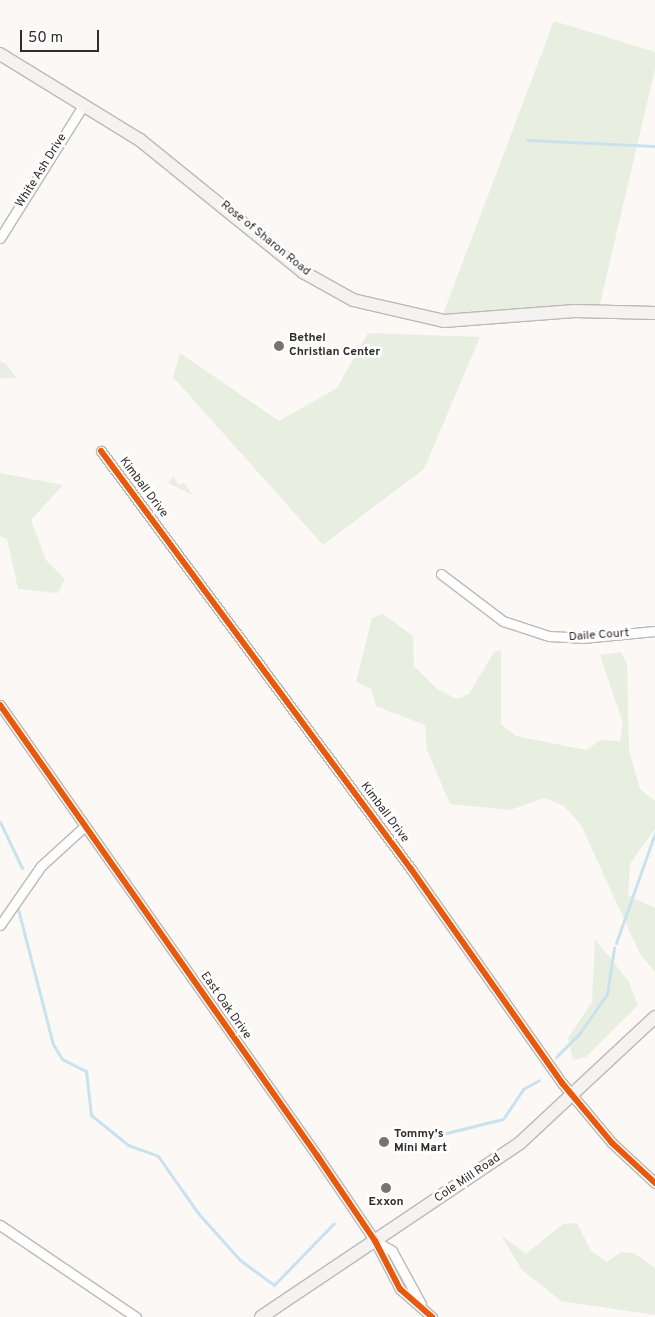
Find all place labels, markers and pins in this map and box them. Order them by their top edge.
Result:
place label: Bethel Christian Center [289,332,380,360]
marker: Bethel Christian Center [273,340,285,352]
place label: Tommy's Mini Mart [394,1128,447,1156]
marker: Tommy's Mini Mart [378,1136,390,1148]
marker: Exxon [380,1182,392,1194]
place label: Exxon [368,1196,404,1210]

